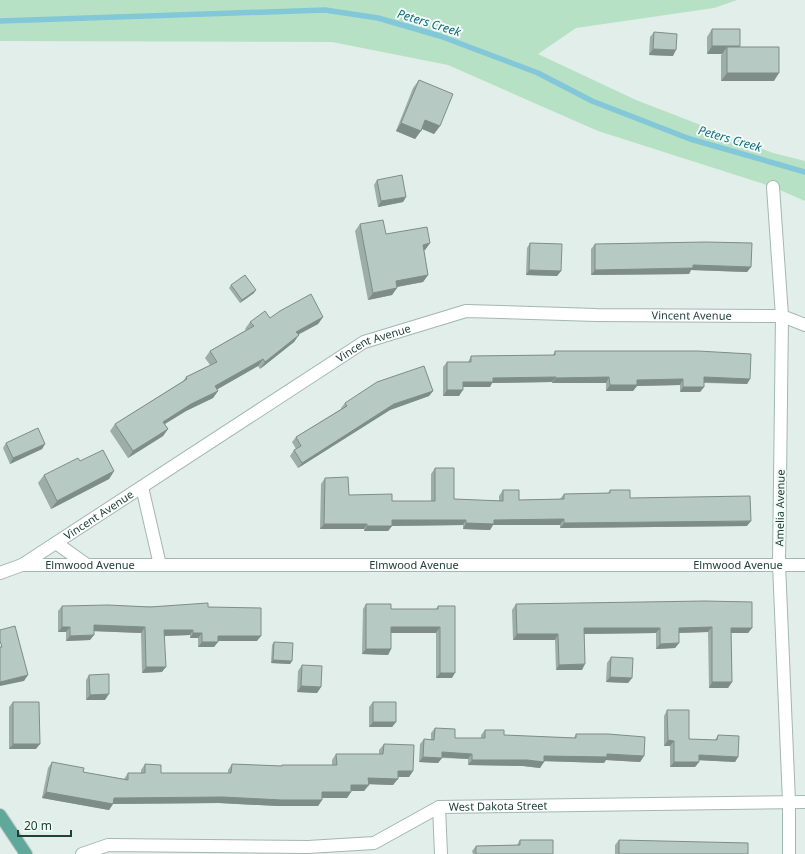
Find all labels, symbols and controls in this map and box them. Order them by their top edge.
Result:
water label: Peters Creek [395,5,464,41]
water label: Peters Creek [696,121,765,156]
street label: Vincent Avenue [652,307,732,323]
street label: Vincent Avenue [333,320,412,365]
street label: Amelia Avenue [771,469,788,547]
street label: Vincent Avenue [61,486,136,543]
street label: Elmwood Avenue [45,557,135,572]
street label: Elmwood Avenue [369,557,459,572]
street label: Elmwood Avenue [693,557,783,572]
street label: West Dakota Street [448,798,548,814]
scale bar [18,812,71,838]
text: 20 m [24,817,52,834]

